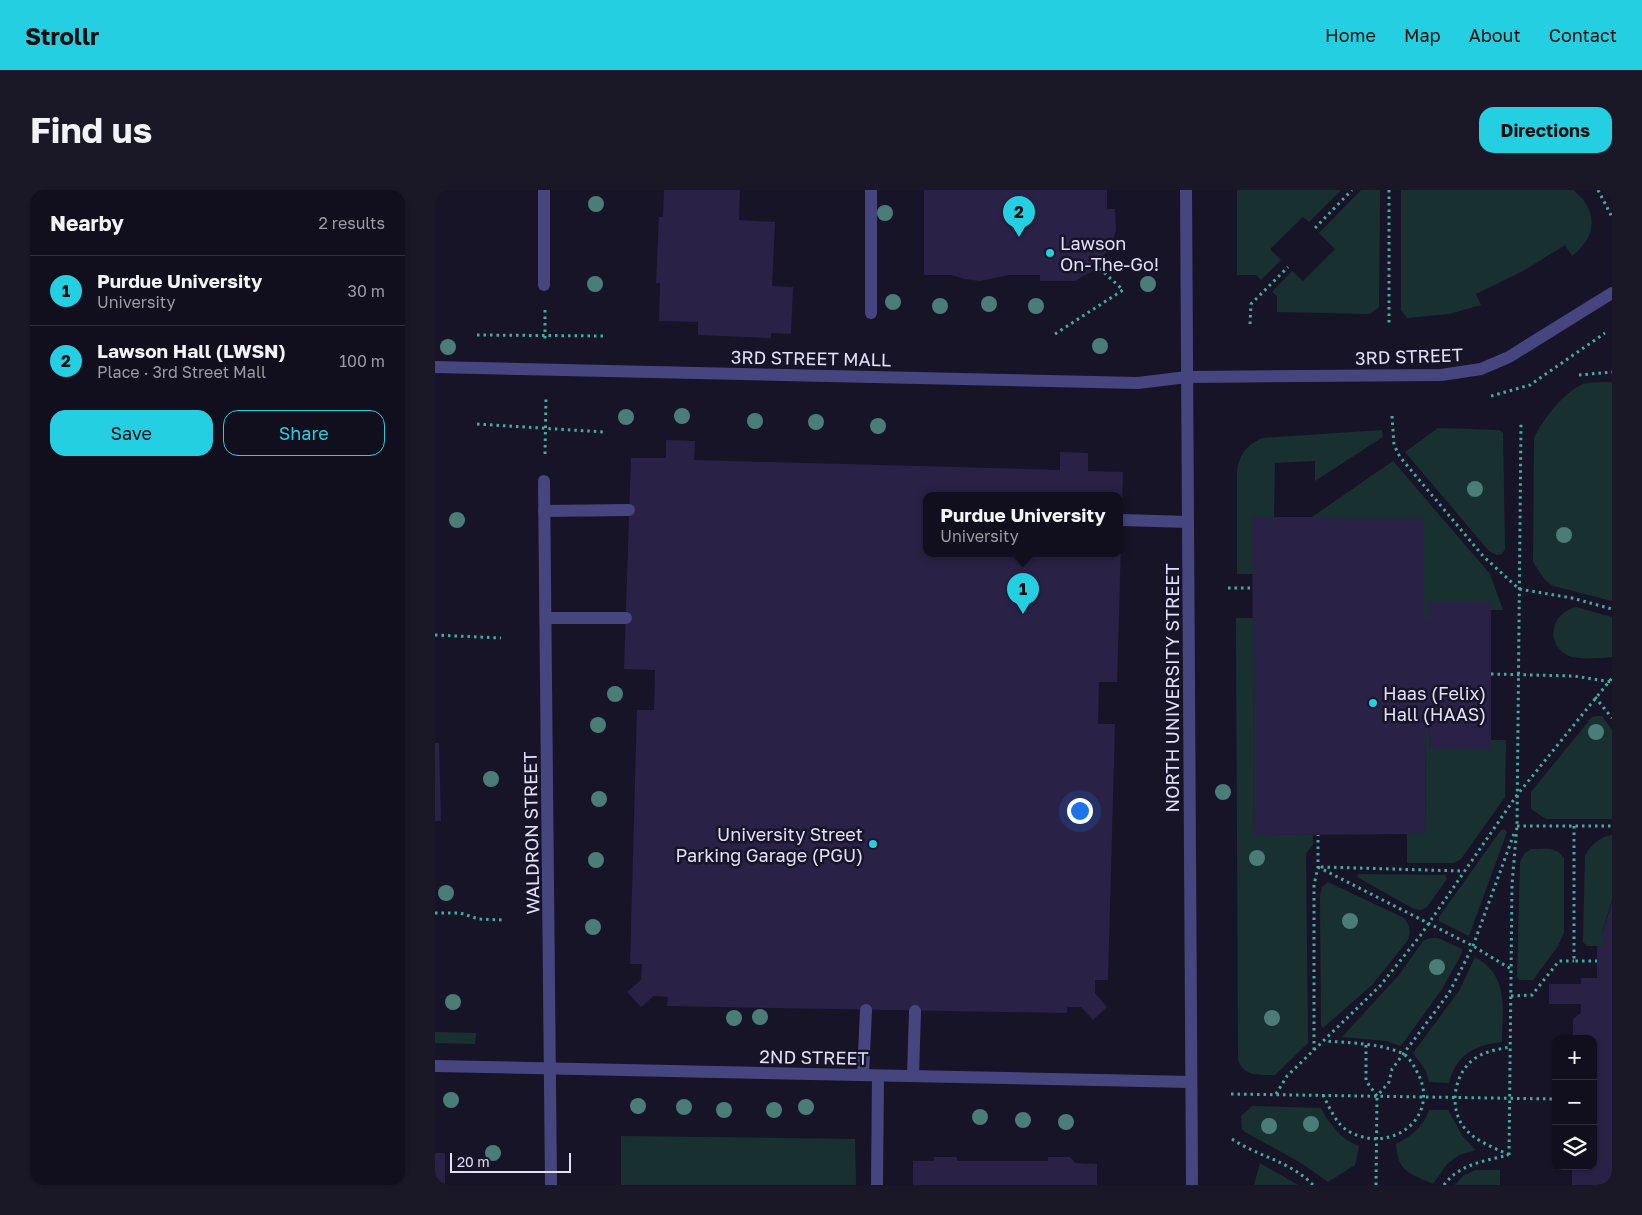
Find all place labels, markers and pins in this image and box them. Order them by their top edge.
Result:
pin: 2 [1003,196,1035,237]
place label: Lawson On-The-Go! [1060,232,1159,275]
marker: Lawson On-The-Go! [1044,247,1056,259]
pin: 1 [1007,573,1039,614]
place label: Haas (Felix) Hall (HAAS) [1383,682,1486,725]
marker: Haas (Felix) Hall (HAAS) [1367,697,1379,709]
place label: University Street Parking Garage (PGU) [675,823,863,866]
marker: University Street Parking Garage (PGU) [867,838,879,850]

